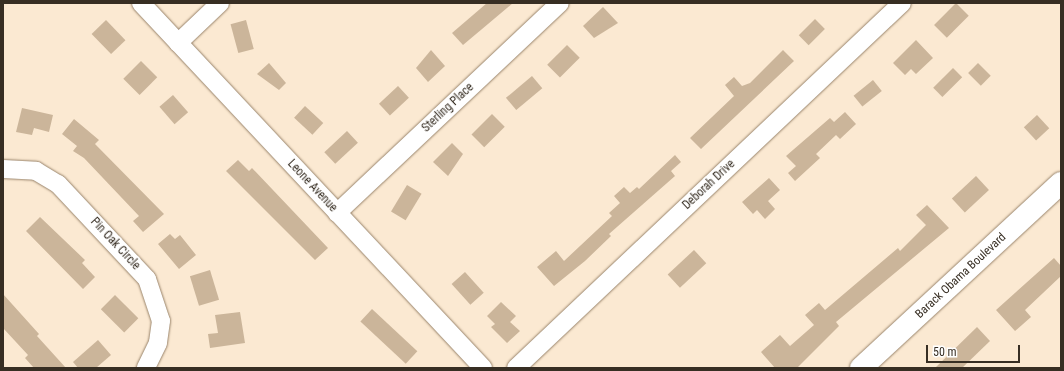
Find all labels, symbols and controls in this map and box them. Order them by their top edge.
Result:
street label: Sterling Place [419,80,477,136]
street label: Leone Avenue [284,157,340,215]
street label: Deborah Drive [680,157,738,213]
street label: Pin Oak Circle [87,215,143,273]
street label: Barack Obama Boulevard [913,230,1009,322]
scale bar [928,337,1022,363]
text: 50 m [933,345,957,359]

